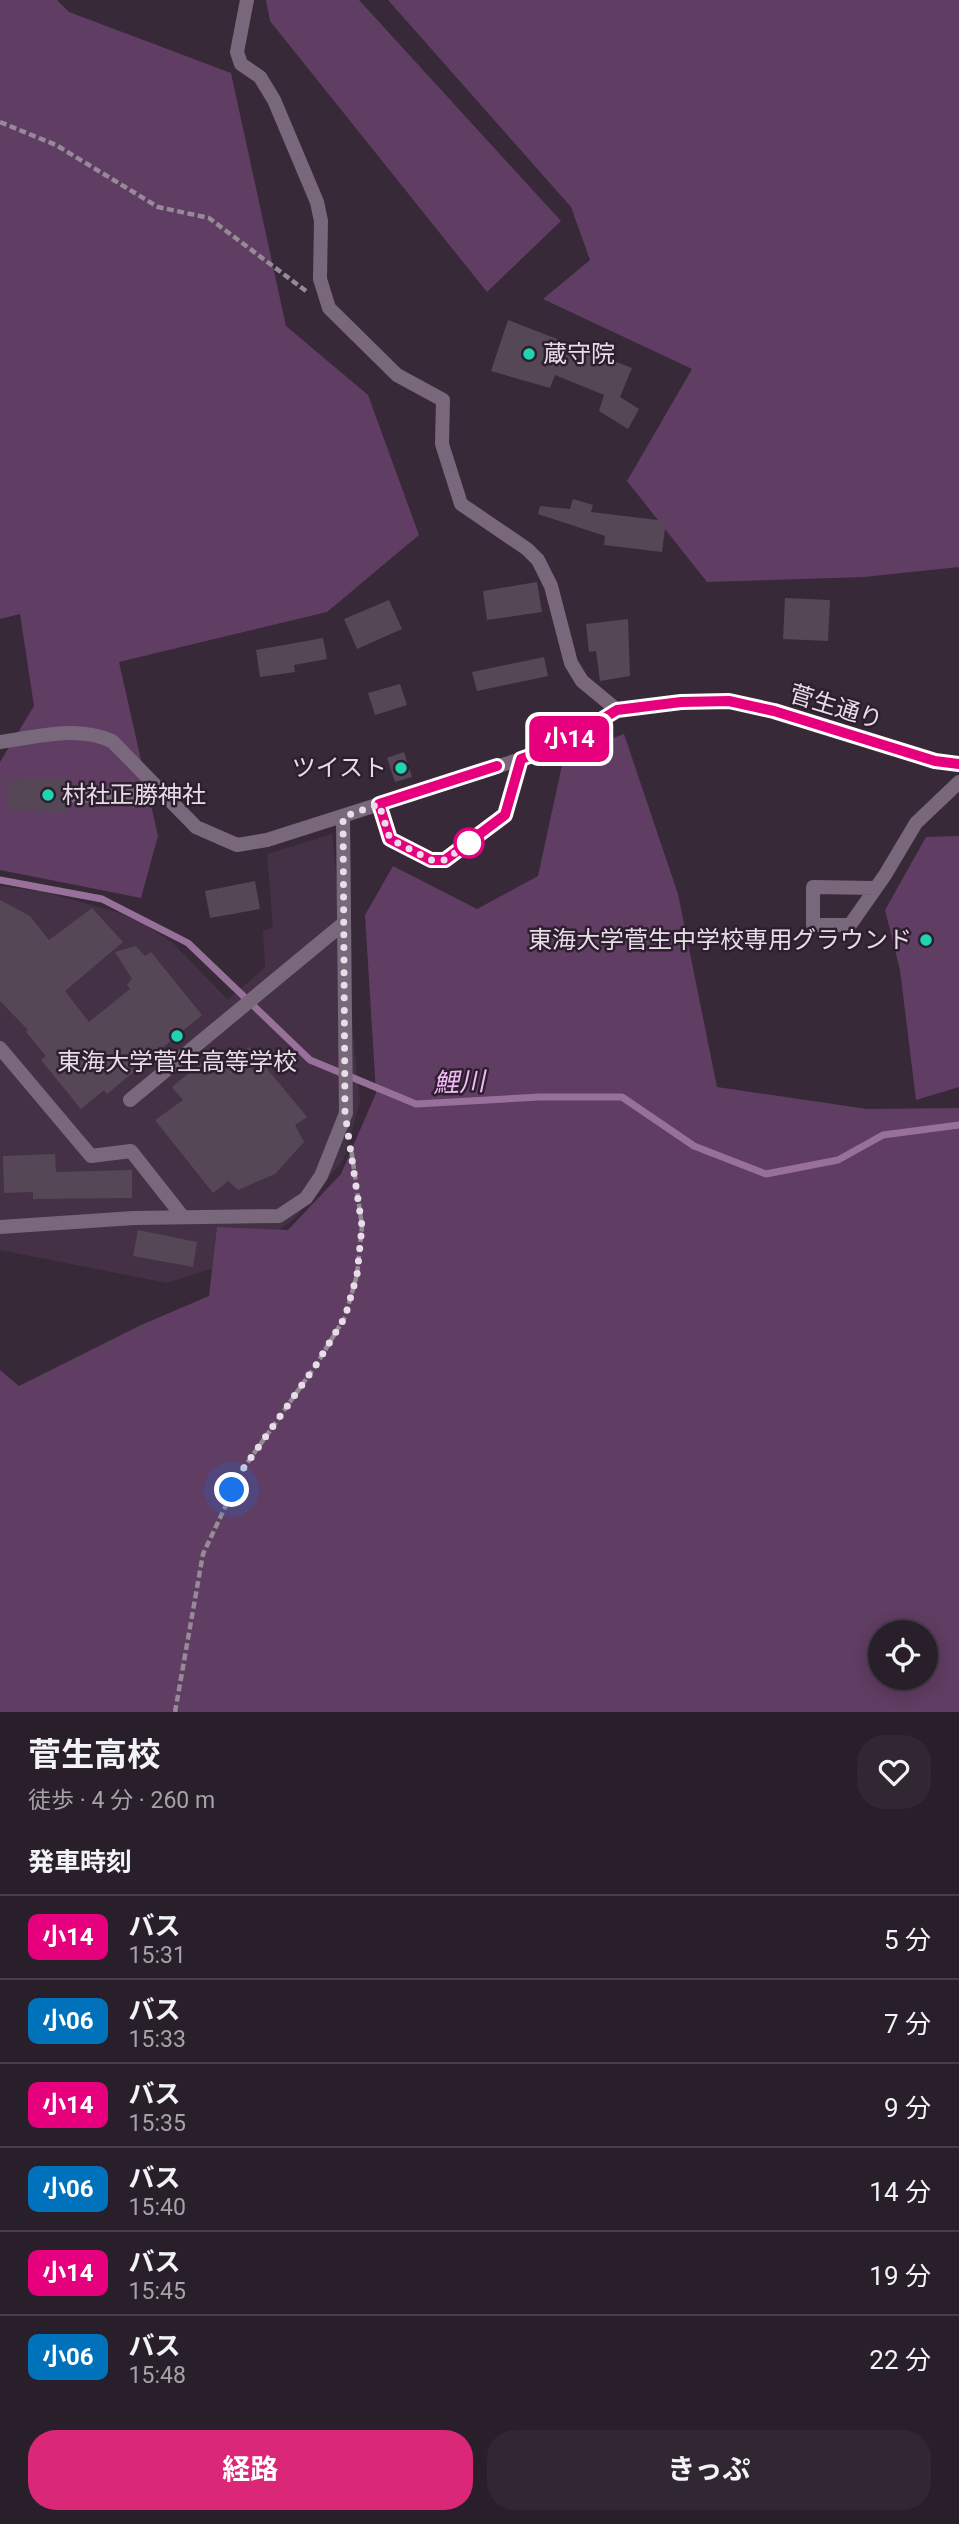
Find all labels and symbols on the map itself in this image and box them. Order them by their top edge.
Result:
place label: 蔵守院 [543,340,615,368]
marker: 蔵守院 [521,346,537,362]
street label: 菅生通り [786,680,886,734]
line badge: 小14 [529,716,609,762]
place label: ツイスト [292,754,387,782]
marker: ツイスト [393,760,409,776]
place label: 村社正勝神社 [62,781,206,809]
marker: 村社正勝神社 [40,787,56,803]
unlabelled marker [454,828,484,858]
place label: 東海大学菅生中学校専用グラウンド [528,926,912,954]
marker: 東海大学菅生中学校専用グラウンド [918,932,934,948]
marker: 東海大学菅生高等学校 [169,1028,185,1044]
place label: 東海大学菅生高等学校 [57,1048,297,1076]
water label: 鯉川 [432,1066,488,1098]
your location [214,1472,249,1507]

